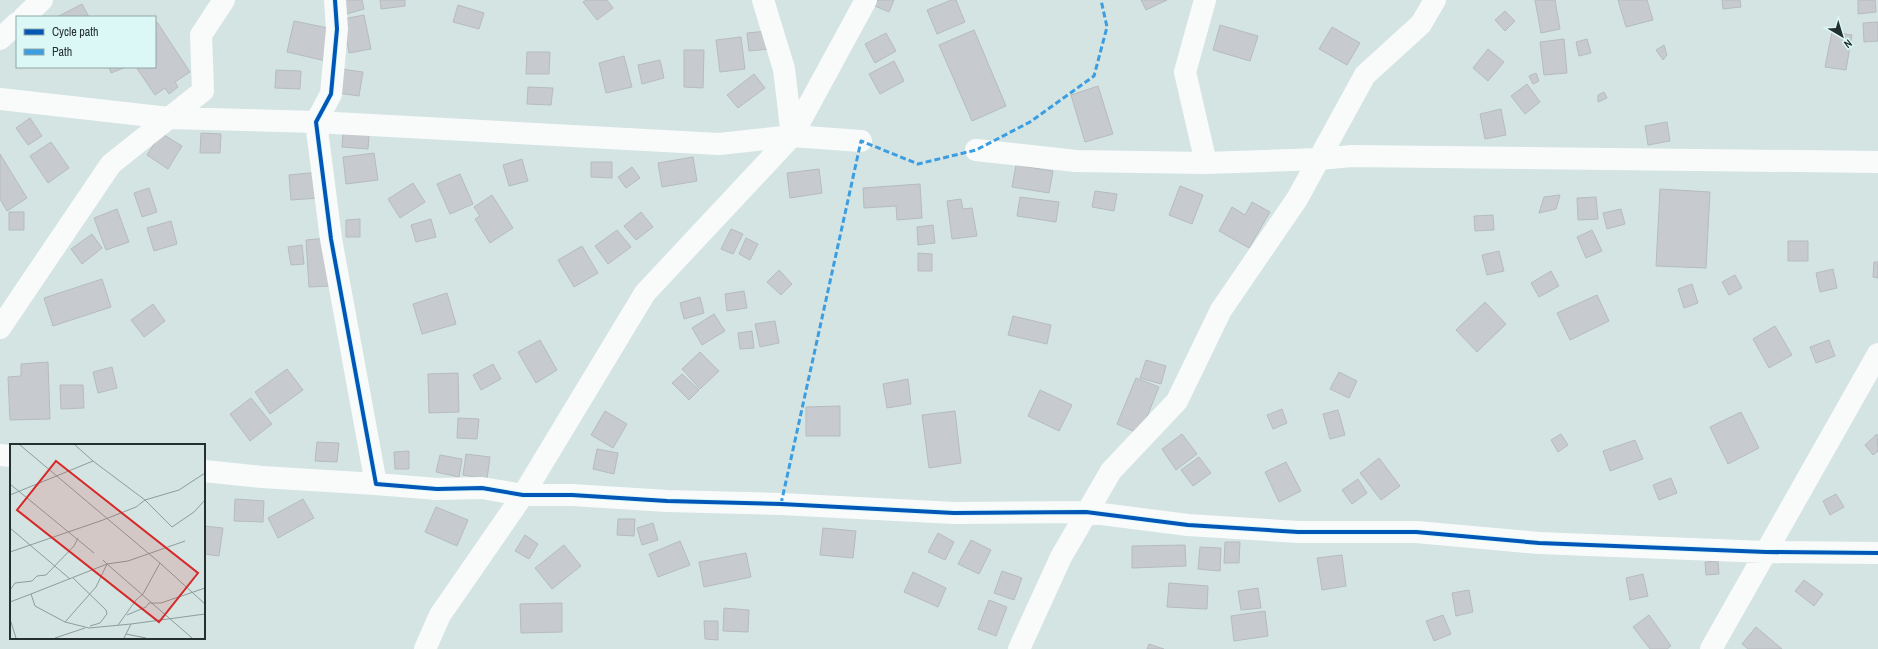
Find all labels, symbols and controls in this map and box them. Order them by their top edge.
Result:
legend [16,16,156,68]
north arrow [1822,16,1862,56]
text: Cycle path [52,24,99,40]
text: N [1841,36,1855,51]
text: Path [52,44,72,60]
inset map [10,444,205,639]

